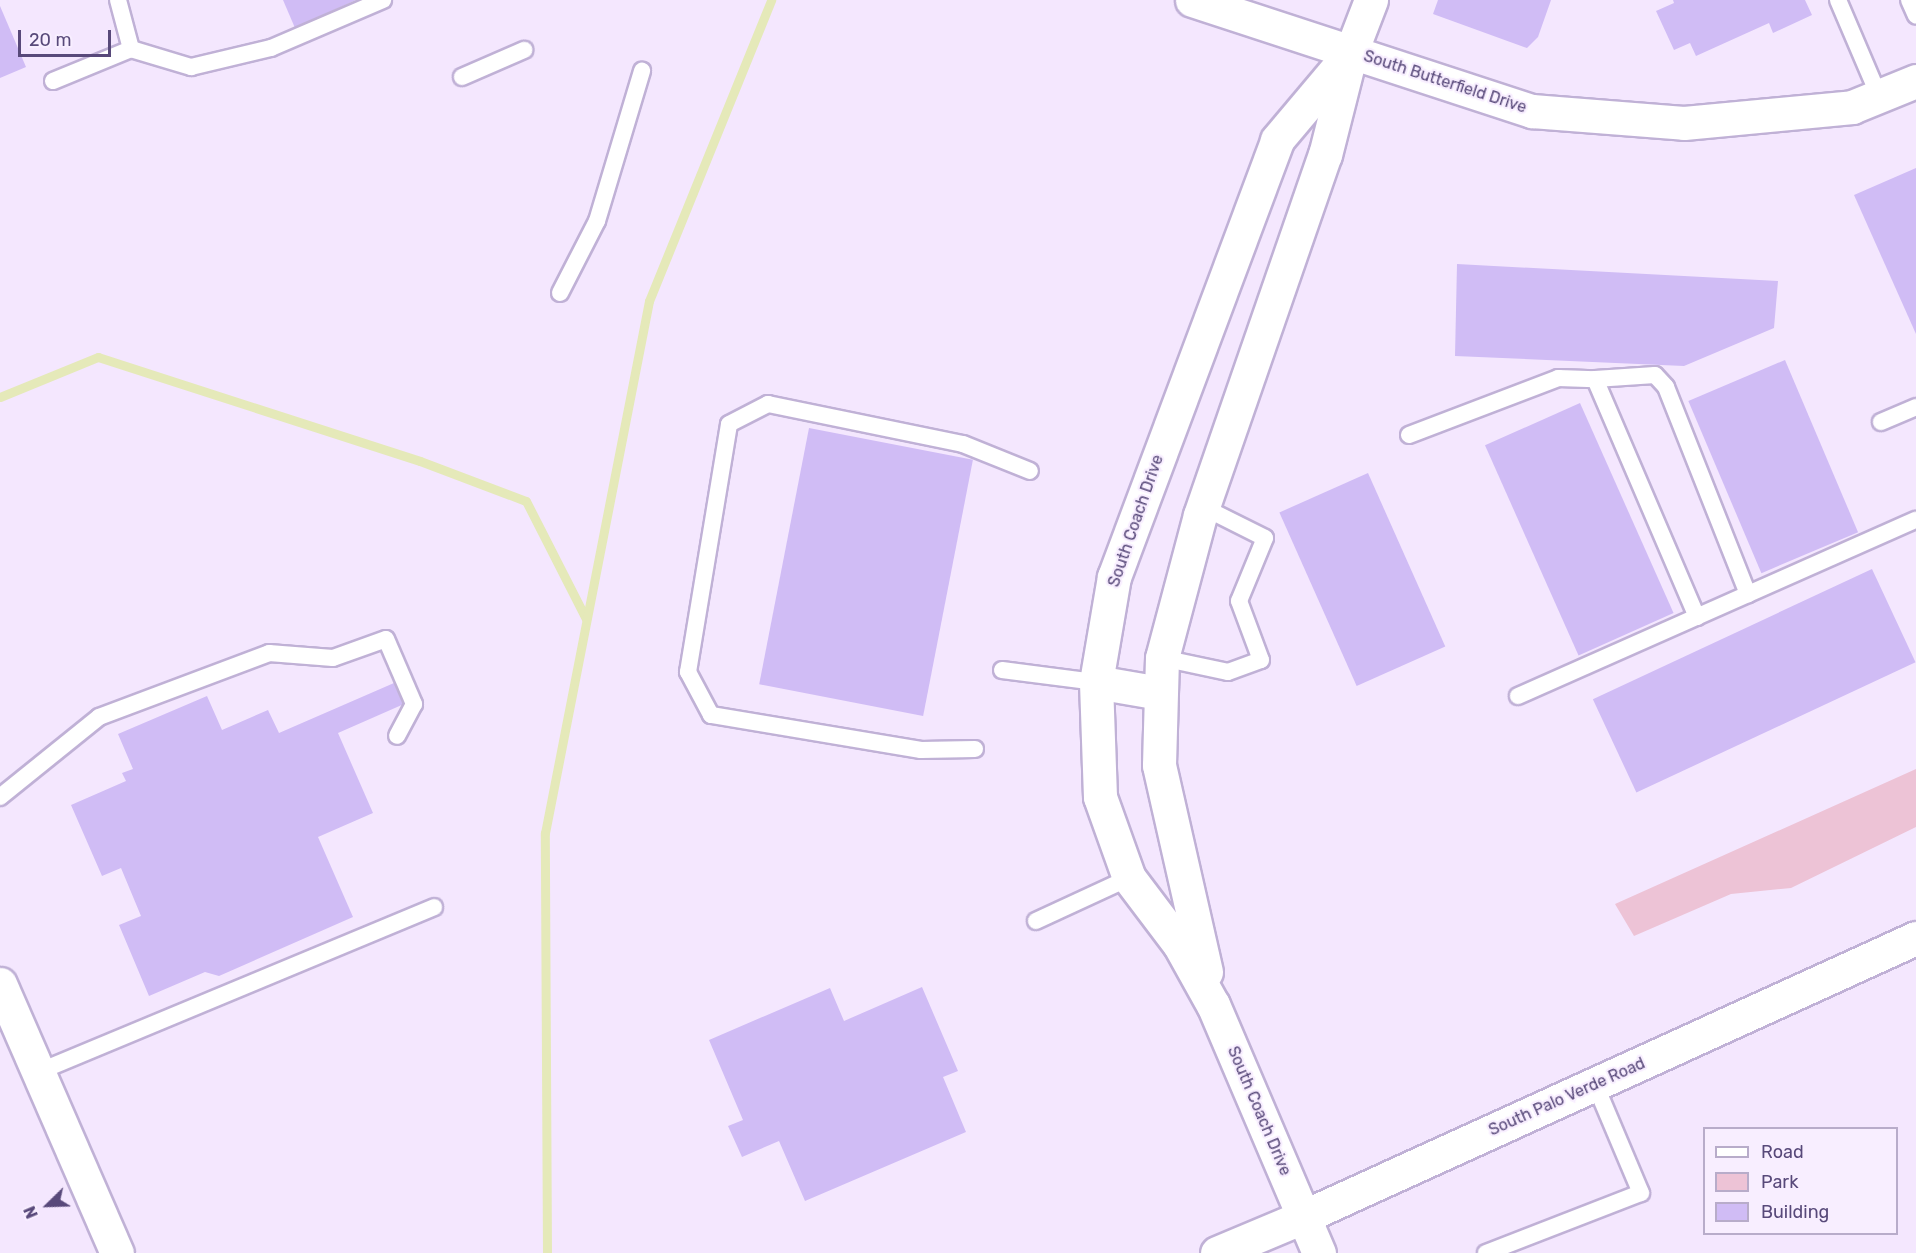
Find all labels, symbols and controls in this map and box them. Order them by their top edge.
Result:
scale bar [21,18,114,56]
text: 20 m [29,29,71,51]
street label: South Butterfield Drive [1361,47,1529,117]
street label: South Coach Drive [1104,452,1168,590]
street label: South Coach Drive [1223,1044,1295,1178]
street label: South Palo Verde Road [1486,1054,1648,1140]
legend [1703,1127,1898,1235]
text: Road [1761,1141,1804,1163]
text: Park [1761,1171,1798,1193]
north arrow [18,1175,78,1235]
text: Building [1761,1201,1829,1223]
text: N [20,1203,42,1221]

